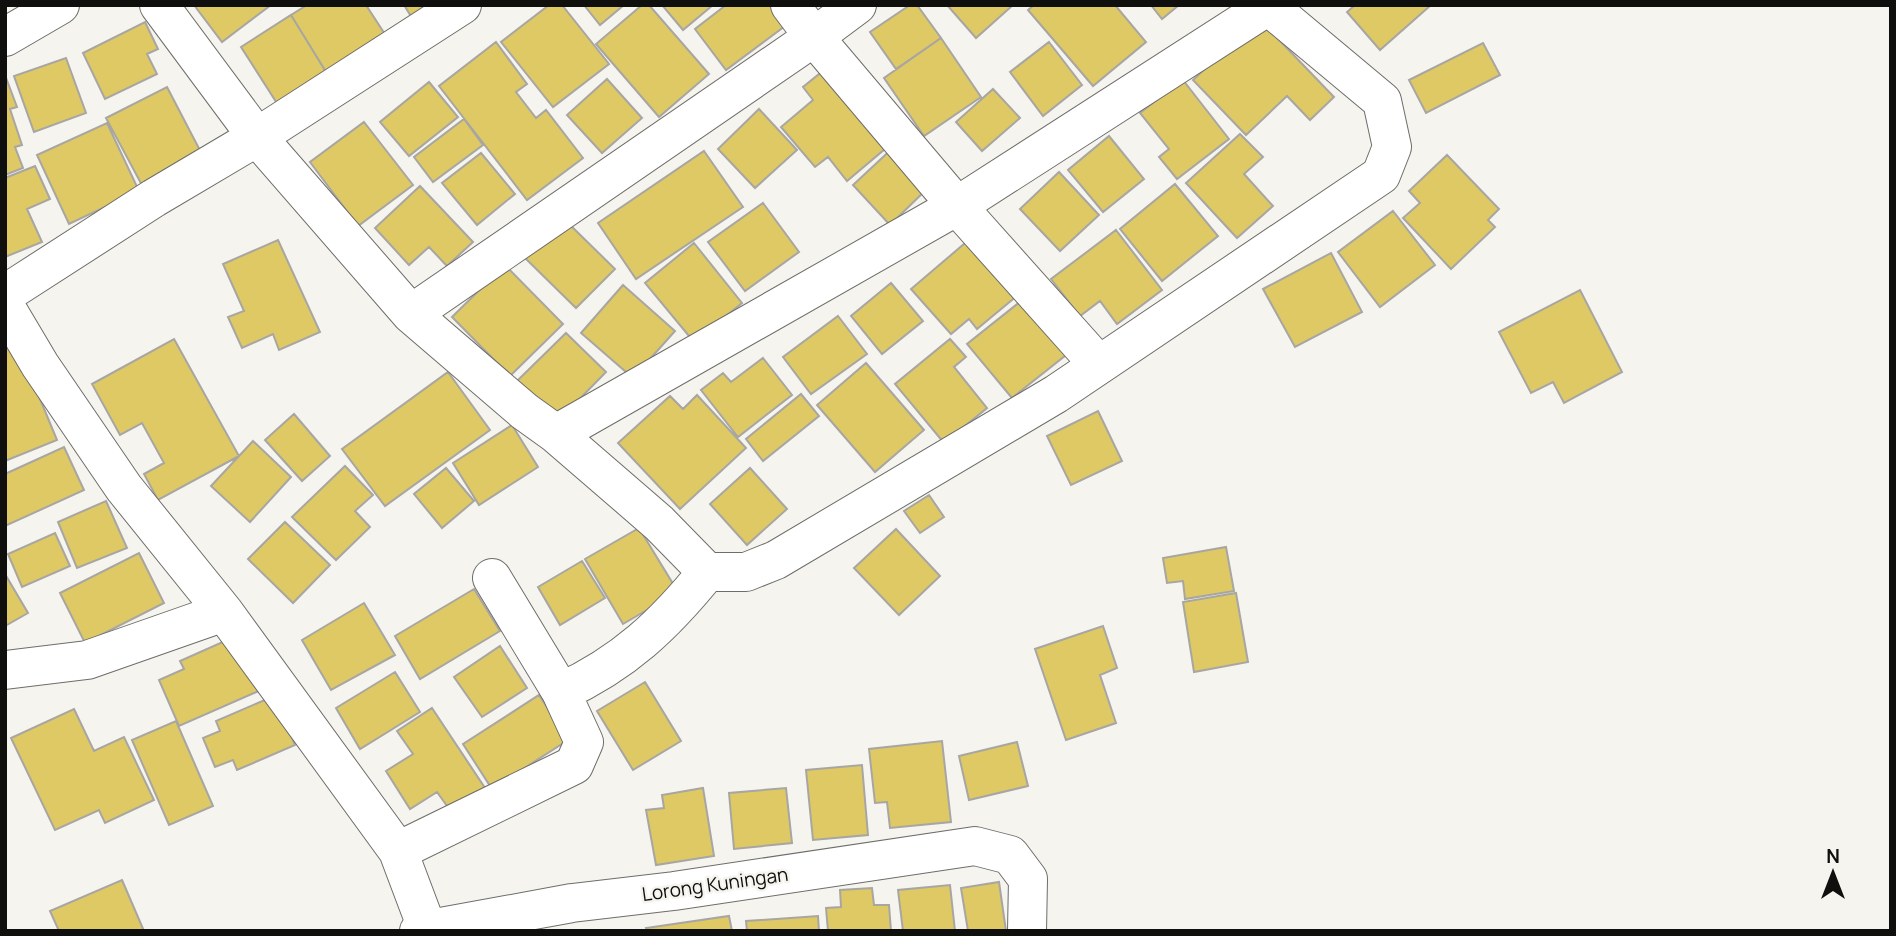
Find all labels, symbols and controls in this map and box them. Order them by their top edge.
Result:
north arrow [1798,838,1868,908]
text: N [1826,843,1840,869]
street label: Lorong Kuningan [640,861,790,907]

